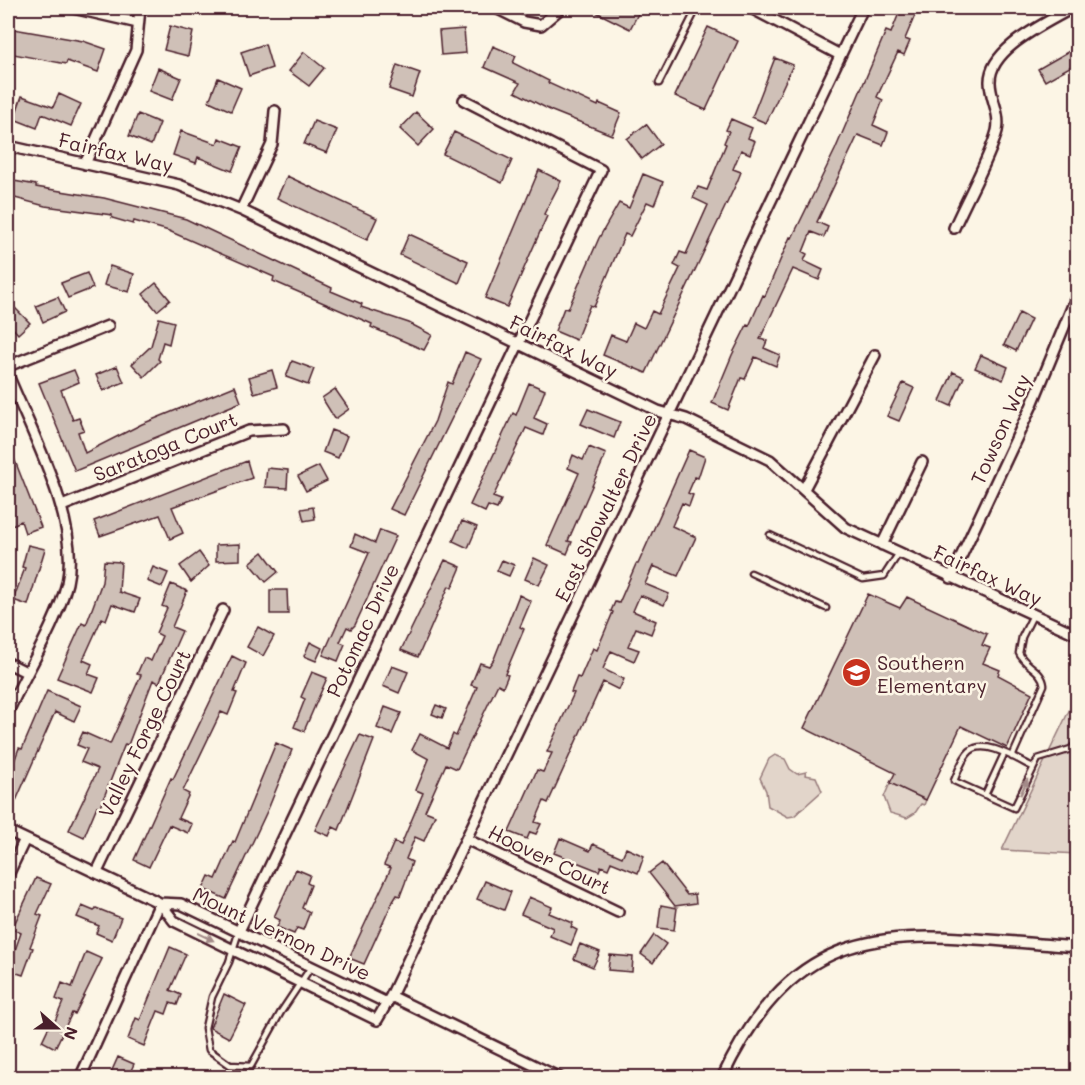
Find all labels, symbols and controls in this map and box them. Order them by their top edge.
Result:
street label: Fairfax Way [56,126,176,178]
street label: Fairfax Way [506,309,622,383]
street label: Towson Way [964,370,1036,488]
street label: Saratoga Court [89,405,241,487]
street label: East Showalter Drive [548,408,662,606]
street label: Fairfax Way [929,538,1047,612]
street label: Potomac Drive [320,559,404,701]
street label: Valley Forge Court [92,645,196,821]
place label: Southern Elementary [877,649,987,698]
school or university icon: Southern Elementary [840,657,872,689]
one-way arrow [1019,779,1028,796]
street label: Hoover Court [484,818,616,900]
street label: Mount Vernon Drive [189,880,375,986]
one-way arrow [198,932,215,941]
north arrow [27,998,87,1058]
text: N [59,1024,83,1043]

